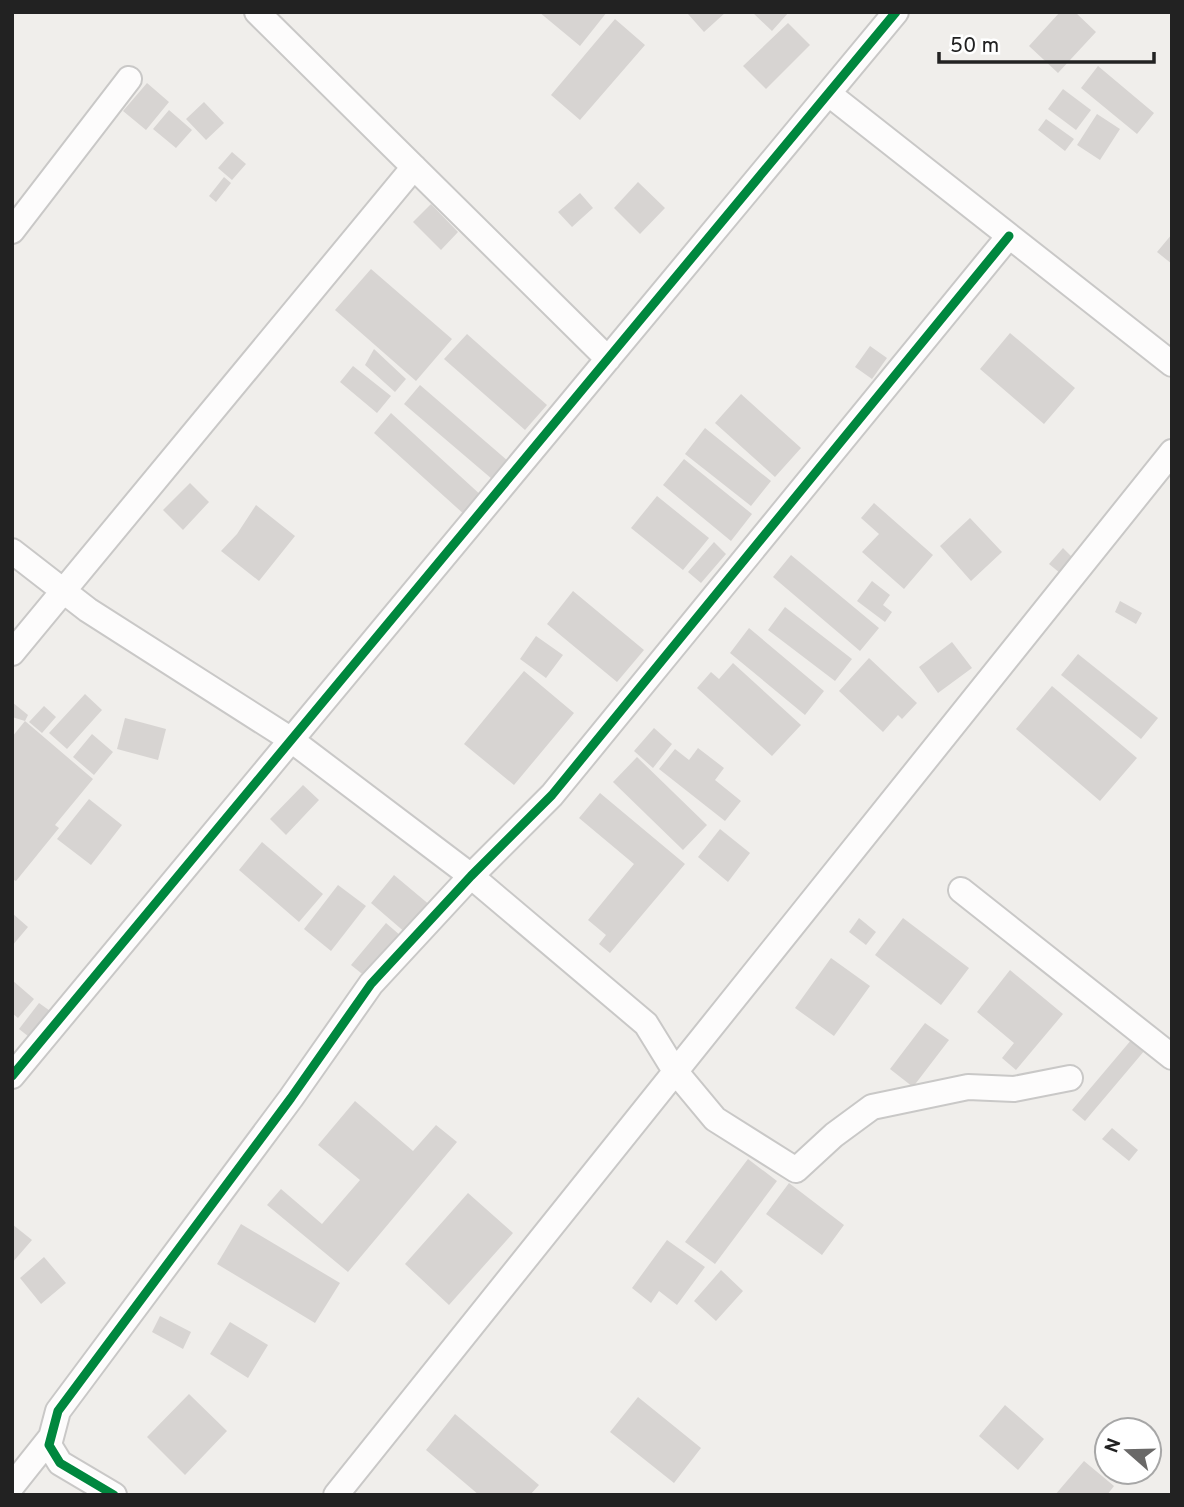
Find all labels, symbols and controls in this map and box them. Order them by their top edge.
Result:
scale bar [939,21,1154,65]
text: 50 m [950,33,999,60]
north arrow [1093,1416,1163,1486]
text: N [1100,1435,1128,1456]

